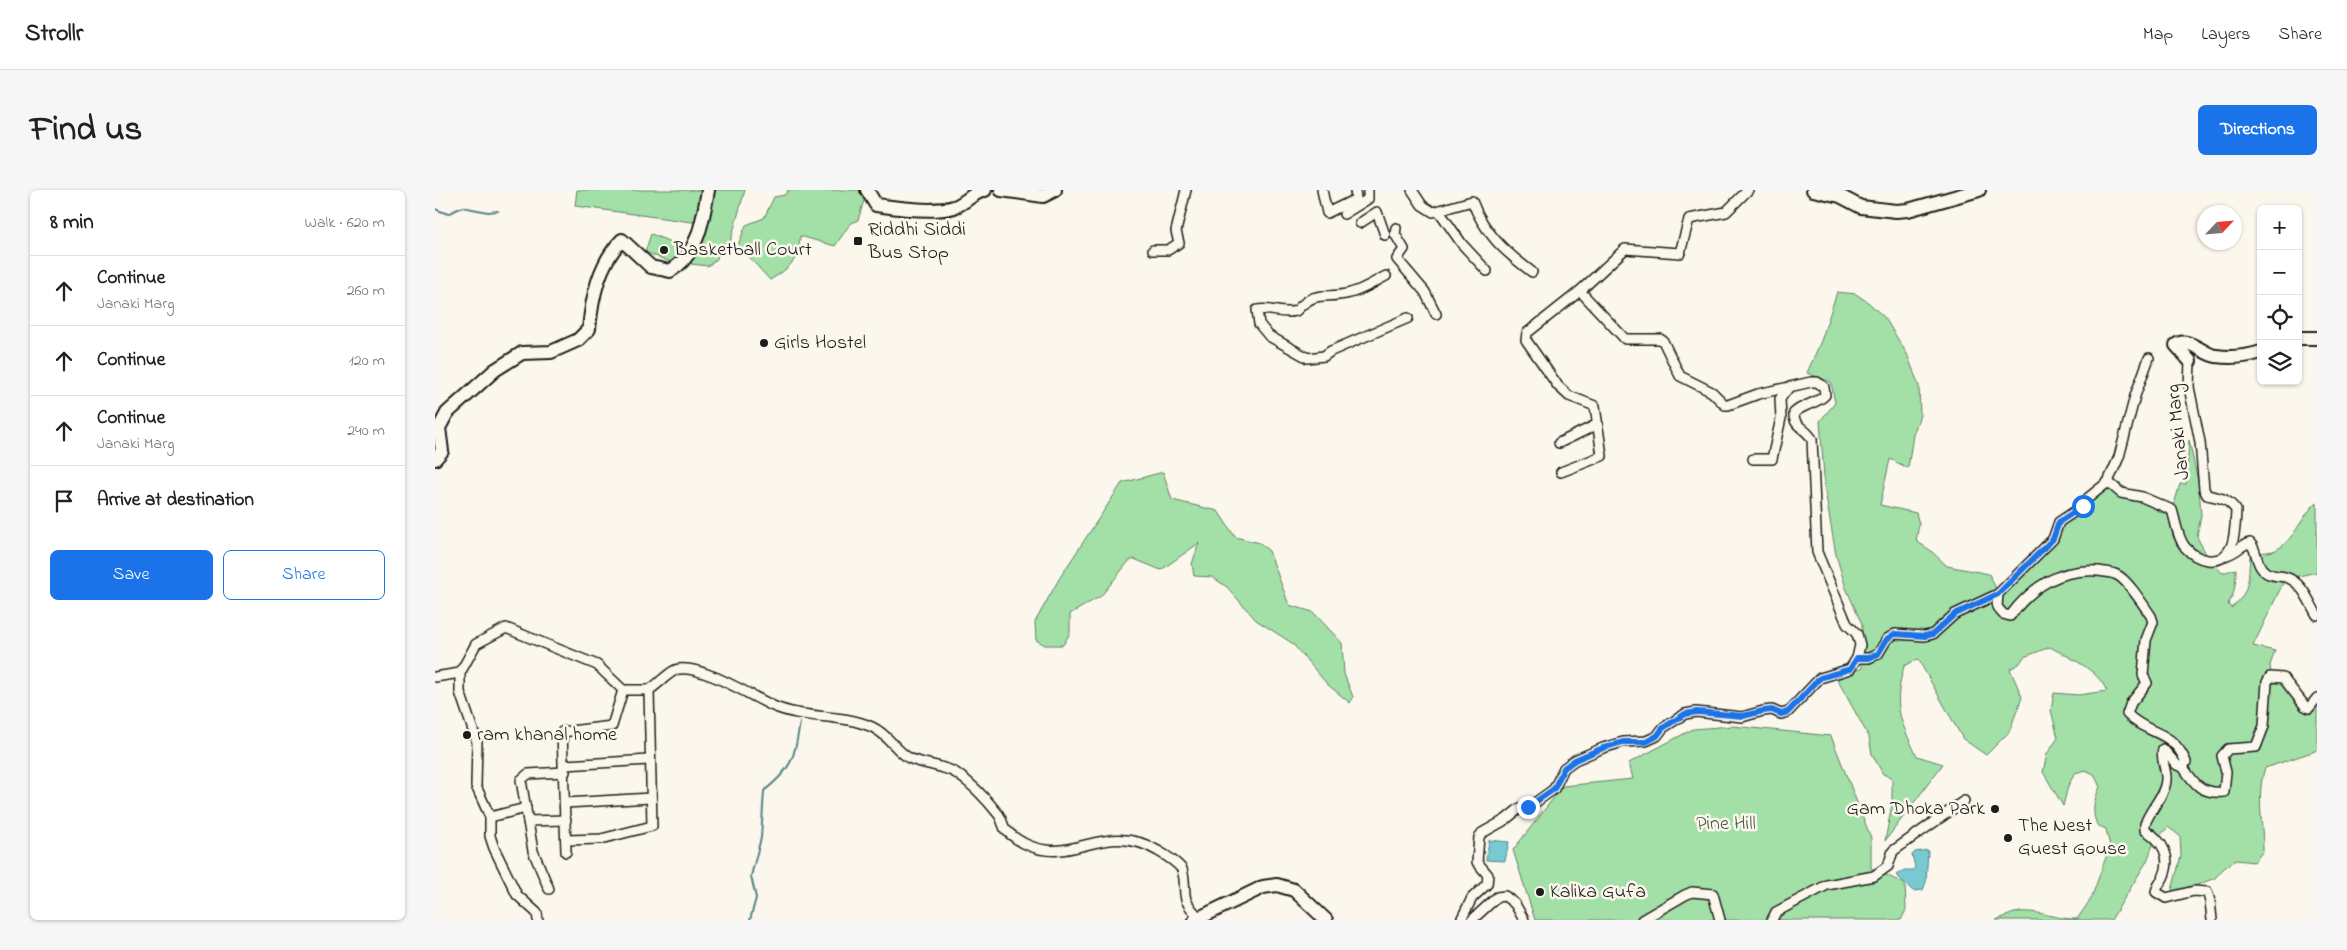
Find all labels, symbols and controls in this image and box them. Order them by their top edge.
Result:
text: Strollr [25,17,83,52]
text: Map [2143,22,2173,48]
text: Layers [2201,22,2251,48]
text: Share [2279,22,2322,48]
text: Find us [30,105,142,156]
button: Directions [2198,105,2317,155]
north arrow [2197,205,2242,250]
map controls [2257,205,2302,385]
button: + [2257,205,2302,250]
text: 8 min [50,208,94,238]
text: Walk · 620 m [305,211,385,235]
place label: Riddhi Siddi Bus Stop [867,216,966,268]
marker: Riddhi Siddi Bus Stop [852,235,864,247]
place label: Basketball Court [673,236,812,265]
marker: Basketball Court [658,244,670,256]
button: − [2257,250,2302,295]
text: Continue [97,265,165,292]
icon: ahead [50,277,78,305]
text: 260 m [347,279,385,303]
text: Janaki Marg [97,292,174,316]
button: locate [2257,295,2302,340]
place label: Girls Hostel [774,329,866,358]
marker: Girls Hostel [758,337,770,349]
button: layers [2257,340,2302,385]
icon: ahead [50,347,78,375]
text: Continue [97,347,165,374]
text: 120 m [349,349,385,373]
street label: Janaki Marg [2160,382,2199,482]
text: Continue [97,405,165,432]
icon: ahead [50,417,78,445]
text: 240 m [347,419,385,443]
text: Janaki Marg [97,432,174,456]
icon: arrive [50,487,78,515]
text: Arrive at destination [97,487,254,514]
route start [2072,495,2095,518]
button: Save [50,550,213,600]
button: Share [223,550,385,600]
place label: ram khanal home [477,721,617,750]
marker: ram khanal home [461,729,473,741]
place label: Gam Dhoka Park [1846,795,1985,824]
route end [1517,796,1540,819]
marker: Gam Dhoka Park [1989,803,2001,815]
park label: Pine Hill [1696,810,1756,839]
place label: The Nest Guest Gouse [2018,812,2126,864]
marker: The Nest Guest Gouse [2002,832,2014,844]
place label: Kalika Gufa [1550,878,1646,907]
marker: Kalika Gufa [1534,886,1546,898]

